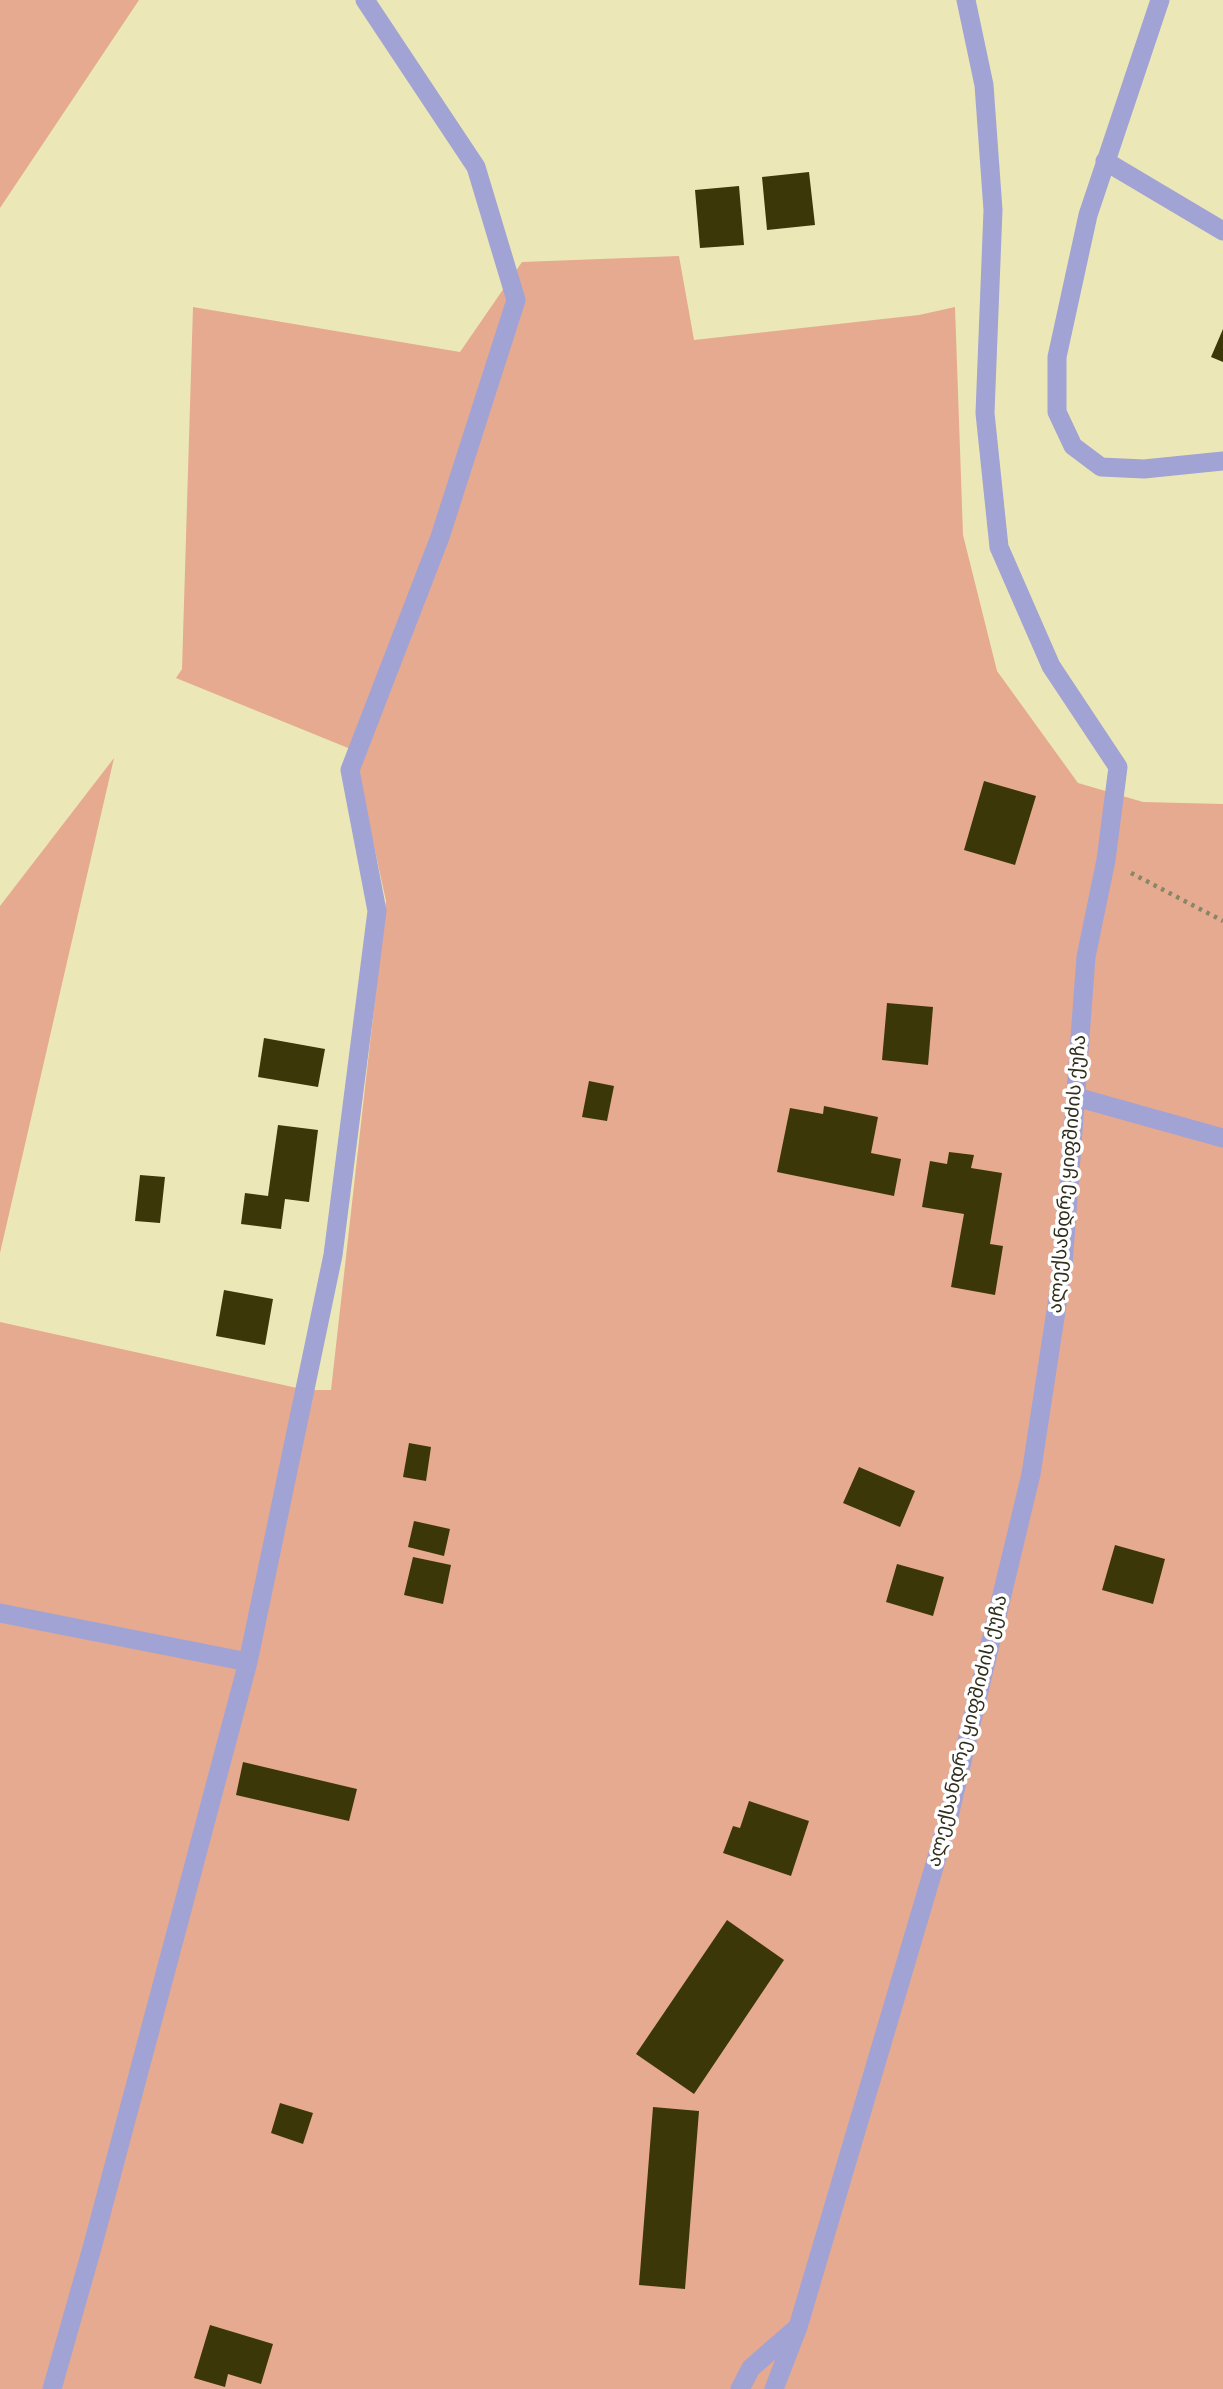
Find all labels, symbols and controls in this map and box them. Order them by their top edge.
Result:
street label: ალექსანდრე ყიფშიძის ქუჩა [1044,1034,1092,1314]
street label: ალექსანდრე ყიფშიძის ქუჩა [923,1593,1013,1869]

